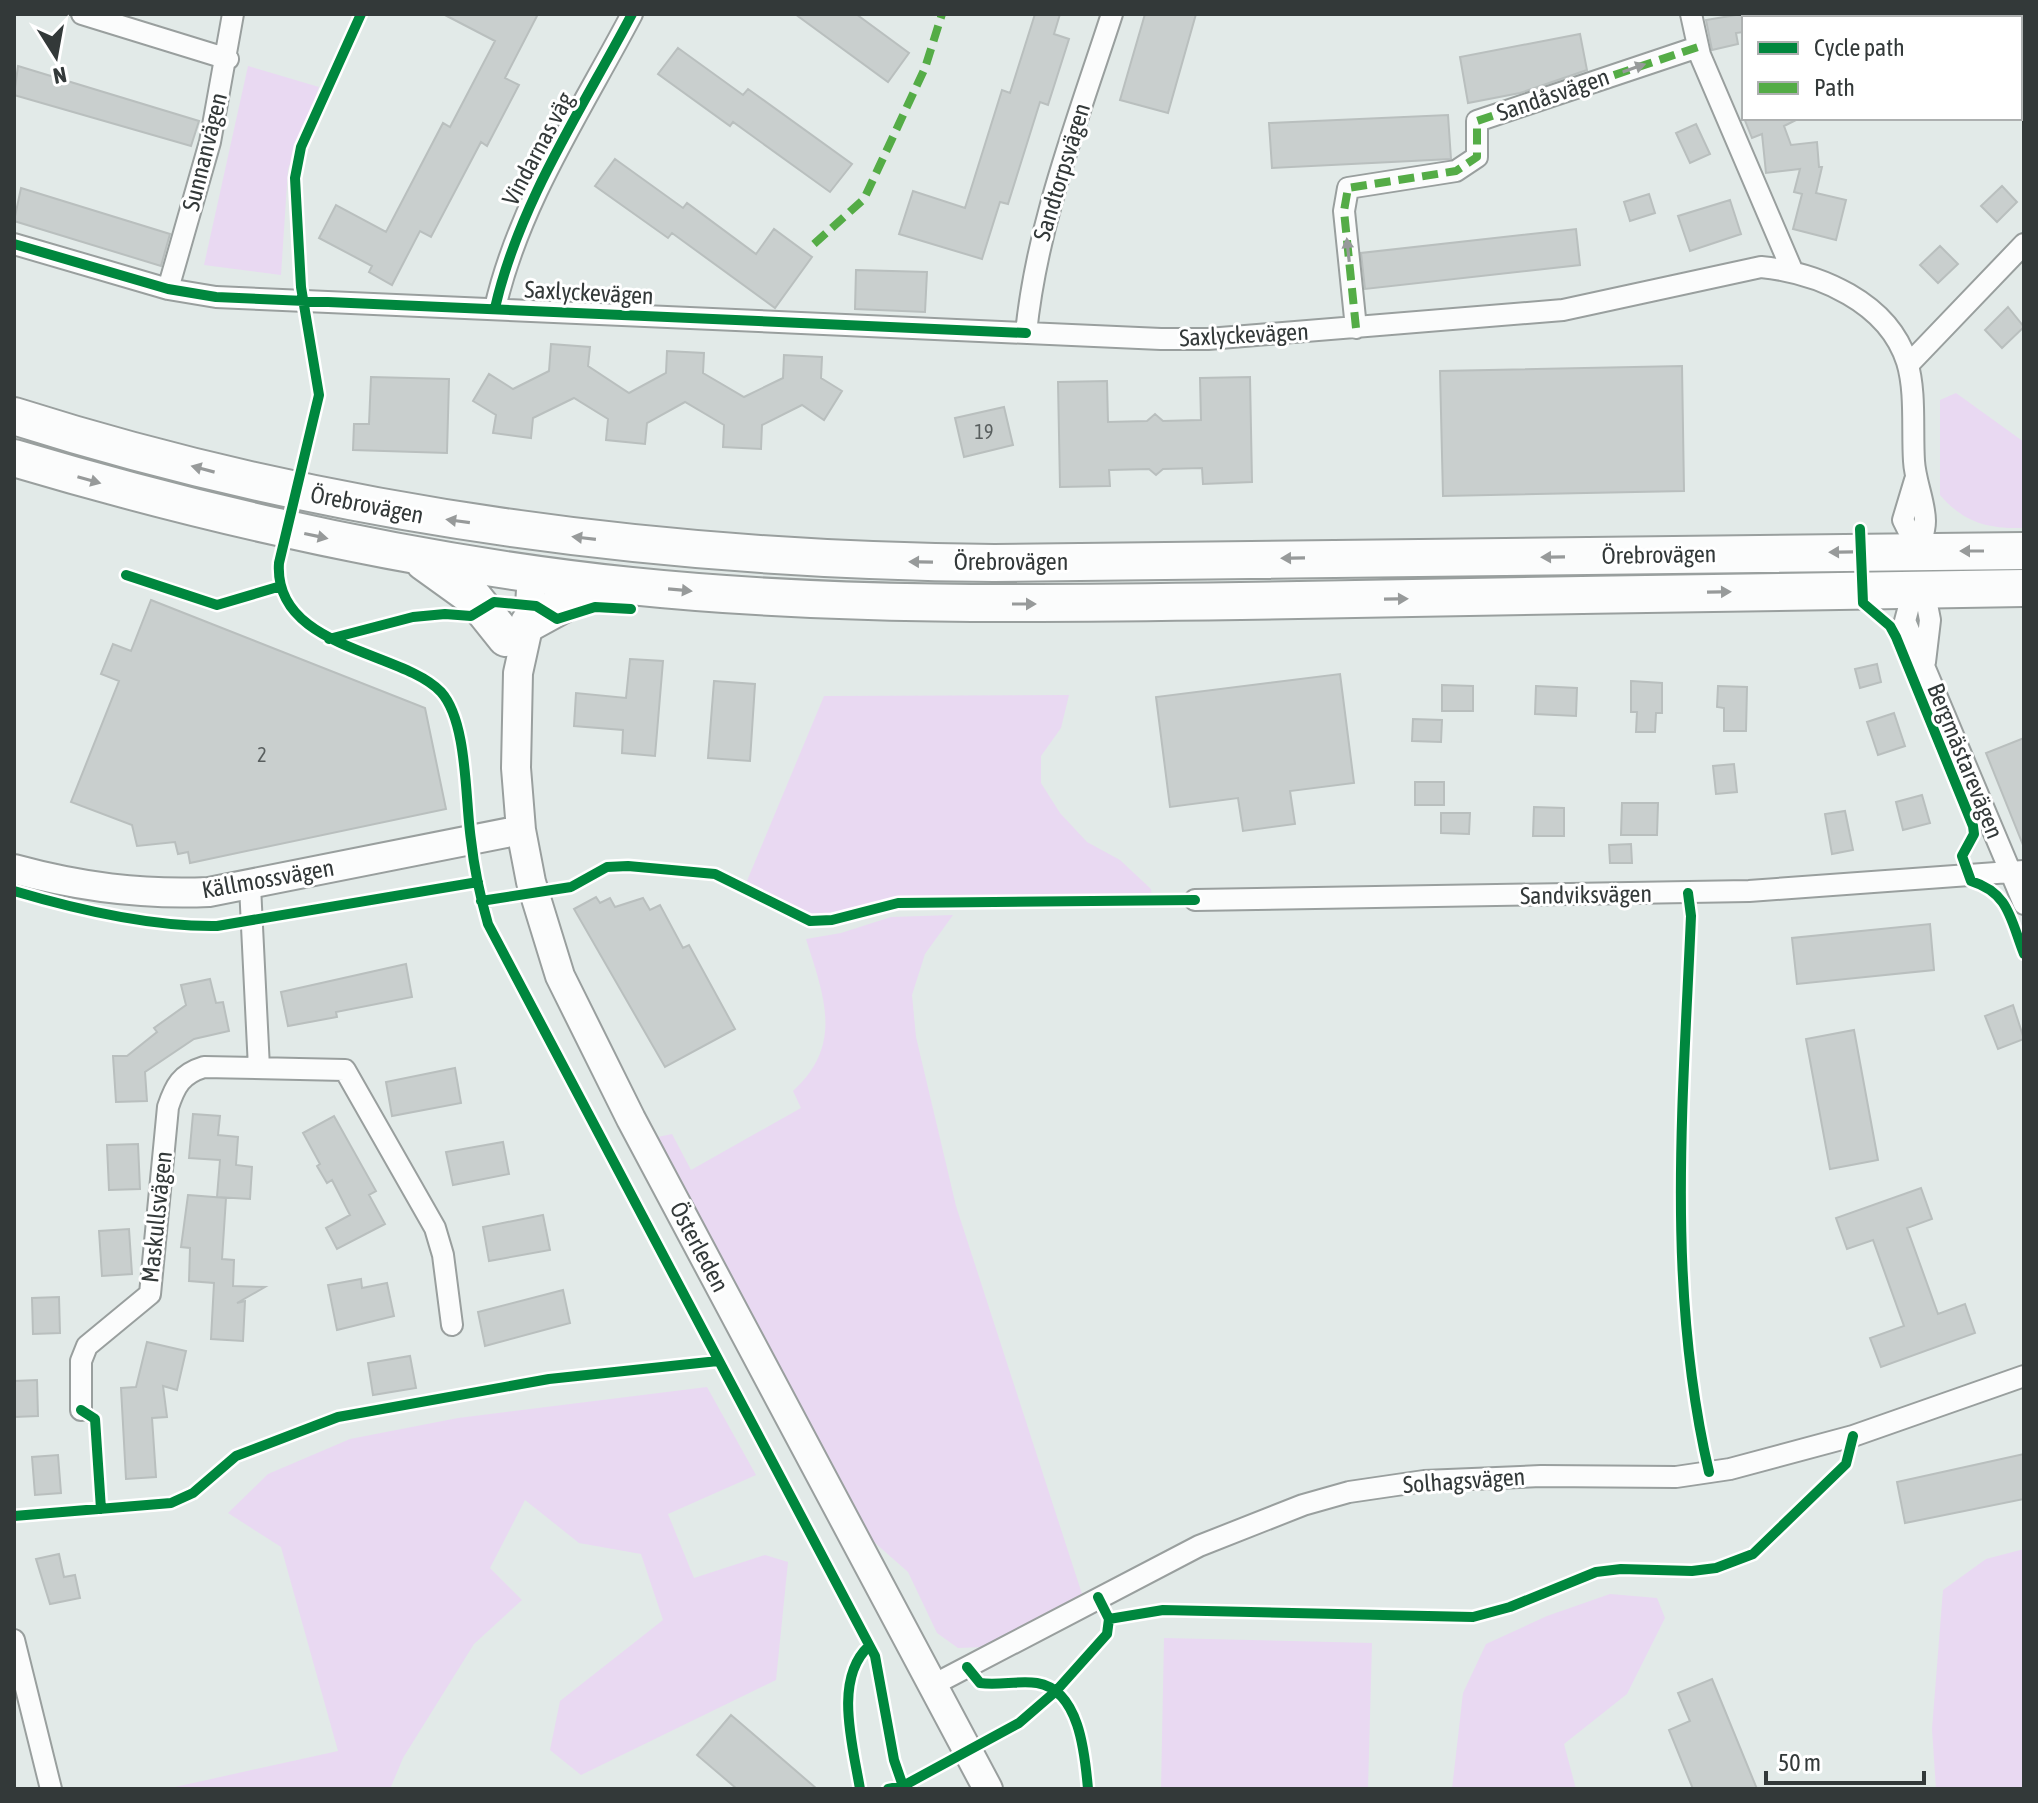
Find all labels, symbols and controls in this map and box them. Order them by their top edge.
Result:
north arrow [16,16,96,96]
legend [1742,16,2022,120]
text: Cycle path [1814,34,1905,61]
text: N [51,62,69,90]
one-way arrow [1622,62,1646,74]
street label: Sandåsvägen [1493,63,1613,126]
text: Path [1814,74,1855,101]
street label: Vindarnas väg [496,87,579,210]
street label: Sunnanvägen [177,90,232,214]
street label: Sandtorpsvägen [1028,100,1095,244]
one-way arrow [1341,237,1354,262]
street label: Saxlyckevägen [524,276,654,309]
street label: Saxlyckevägen [1179,318,1309,351]
house number: 19 [975,420,993,443]
one-way arrow [191,462,215,475]
one-way arrow [77,474,101,487]
street label: Örebrovägen [308,480,426,529]
one-way arrow [445,514,470,527]
one-way arrow [303,530,328,543]
one-way arrow [571,531,596,544]
street label: Örebrovägen [1601,540,1717,569]
one-way arrow [1959,545,1984,557]
one-way arrow [1828,546,1853,559]
street label: Örebrovägen [954,548,1068,575]
one-way arrow [1540,550,1565,563]
one-way arrow [1280,552,1305,564]
one-way arrow [908,556,933,569]
one-way arrow [668,584,693,597]
one-way arrow [1707,586,1732,598]
one-way arrow [1384,592,1409,605]
one-way arrow [1012,598,1037,610]
street label: Bergmästarevägen [1922,679,2009,842]
house number: 2 [257,743,267,766]
street label: Källmossvägen [200,854,336,903]
street label: Sandviksvägen [1520,880,1652,909]
street label: Maskullsvägen [136,1150,177,1284]
street label: Österleden [665,1197,734,1296]
street label: Solhagsvägen [1402,1463,1526,1498]
scale bar [1766,1735,1924,1785]
text: 50 m [1778,1749,1821,1776]

